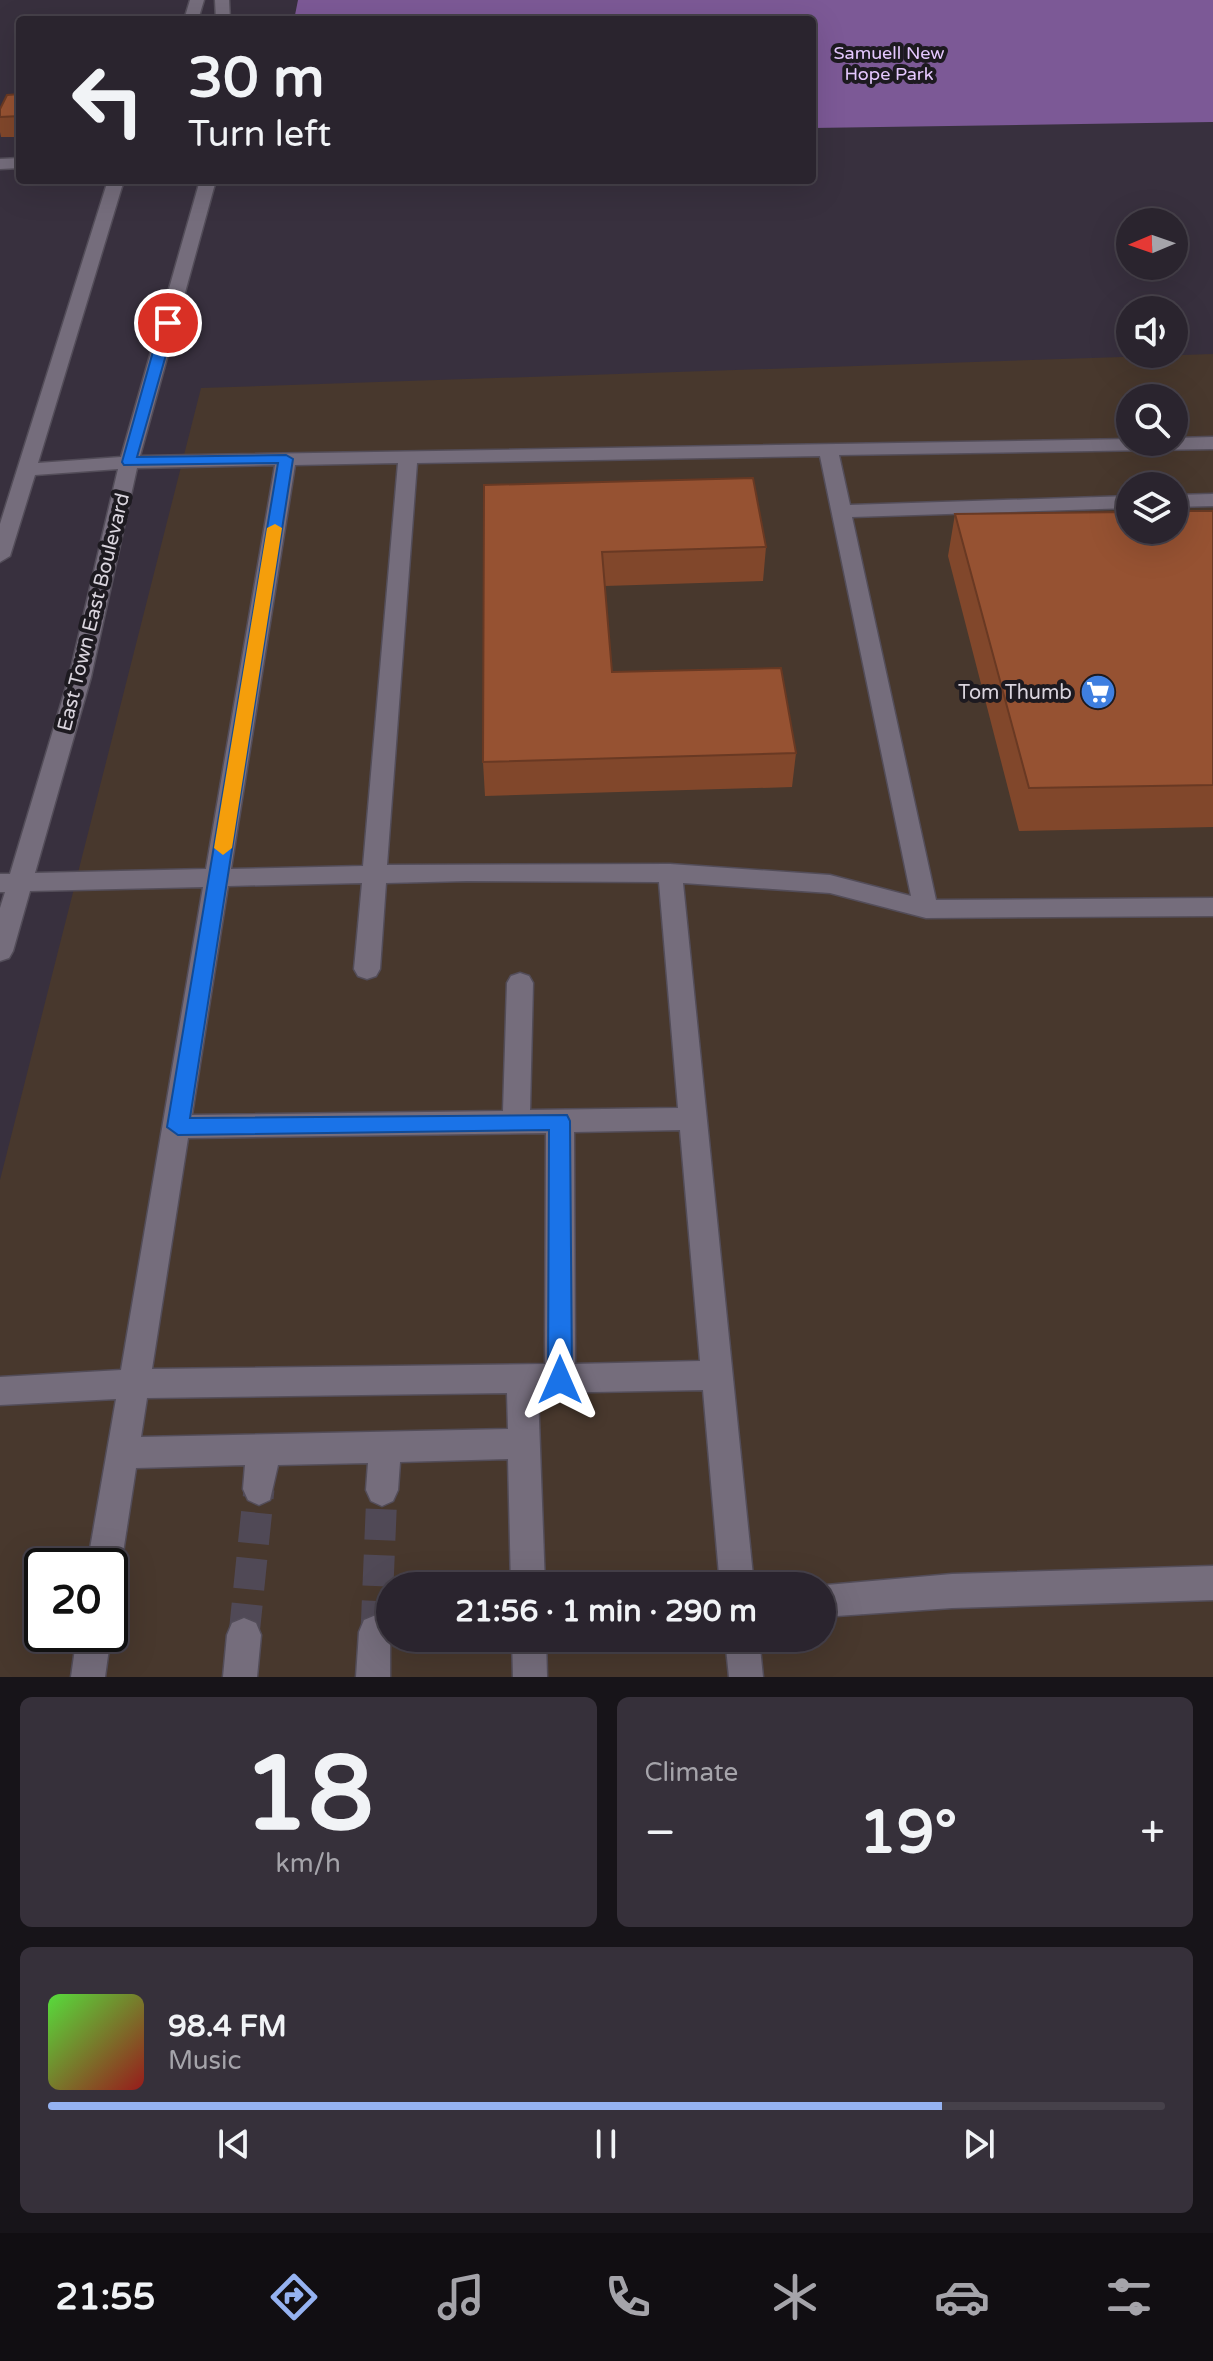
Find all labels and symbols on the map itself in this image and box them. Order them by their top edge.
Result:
park label: Samuell New Hope Park [833,42,945,85]
north arrow [1116,208,1188,280]
pin [134,289,202,357]
street label: East Town East Boulevard [53,491,135,734]
supermarket icon: Tom Thumb [1079,673,1117,711]
place label: Tom Thumb [958,681,1072,705]
position arrow [518,1338,602,1422]
speed limit sign: 20 [24,1548,128,1652]

